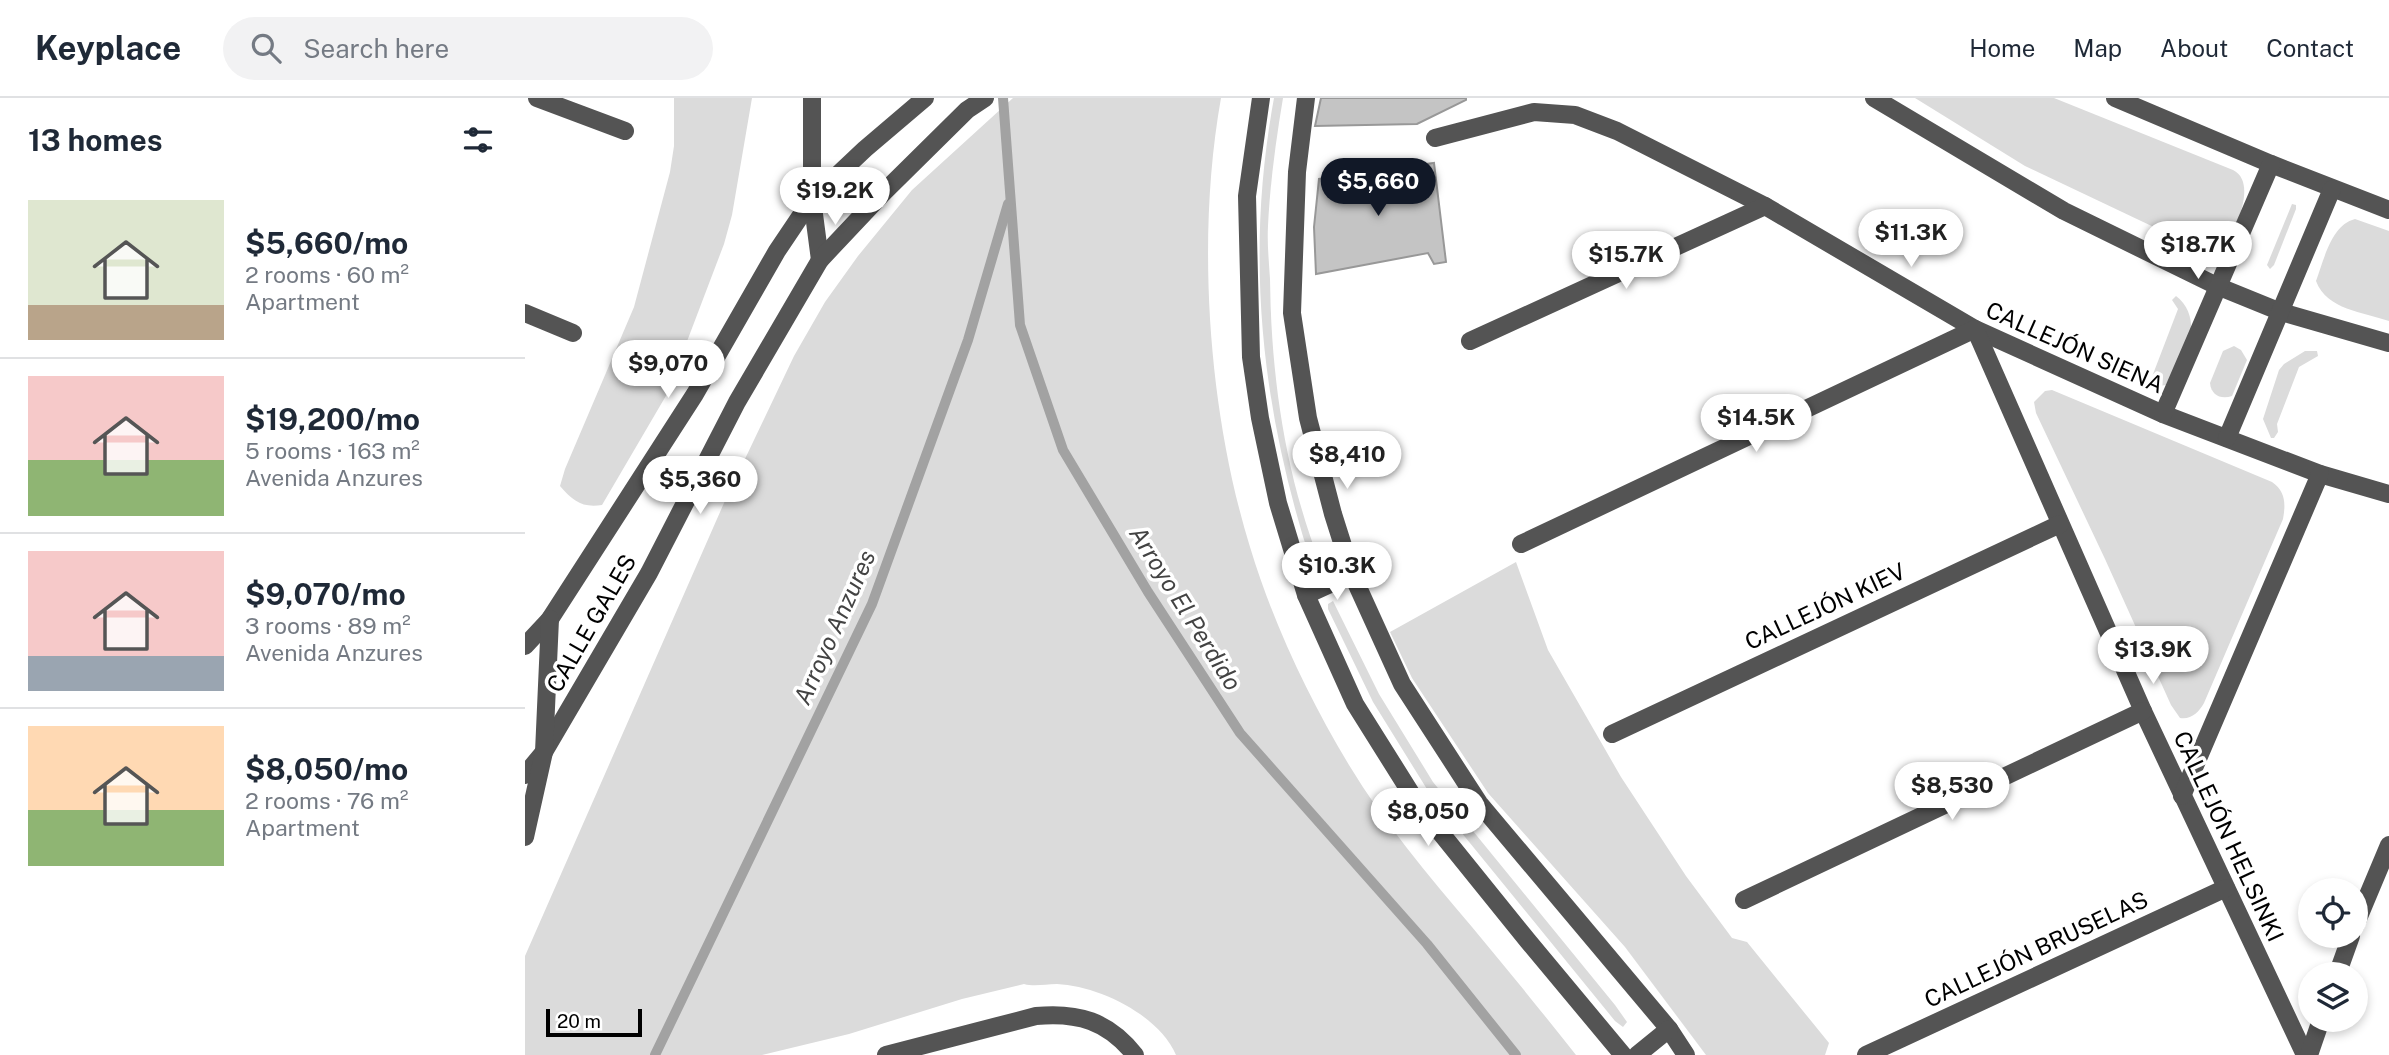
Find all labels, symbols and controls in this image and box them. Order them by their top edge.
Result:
search box [223,17,713,80]
text: Keyplace [35,29,181,67]
icon: search [247,29,285,67]
text: Search here [303,33,449,64]
text: Home [1969,34,2035,62]
text: Map [2073,34,2122,62]
text: About [2160,34,2228,62]
text: Contact [2266,34,2354,62]
icon: filters [459,121,497,159]
text: 13 homes [28,122,163,158]
pin: $5,660 [1321,158,1435,218]
pin: $19.2K [778,167,892,227]
text: $5,660 [1337,167,1419,194]
text: $19.2K [796,176,874,203]
pin: $11.3K [1854,209,1968,269]
text: $11.3K [1874,218,1948,245]
pin: $18.7K [2141,222,2255,281]
text: $5,660/mo [245,225,408,261]
icon: home [84,228,168,312]
text: $18.7K [2160,230,2236,257]
pin: $15.7K [1569,232,1683,291]
text: $15.7K [1588,240,1664,267]
text: 2 rooms · 60 m² [245,261,409,288]
text: Apartment [245,288,360,315]
street label: CALLEJÓN SIENA [1982,296,2168,398]
pin: $9,070 [611,341,725,400]
text: $9,070 [628,349,708,376]
pin: $14.5K [1699,394,1813,454]
text: $19,200/mo [245,401,420,437]
text: $14.5K [1717,403,1795,430]
icon: home [84,404,168,488]
pin: $8,410 [1290,432,1404,491]
text: 5 rooms · 163 m² [245,437,420,464]
text: $8,410 [1308,440,1386,467]
pin: $5,360 [643,456,757,516]
text: Avenida Anzures [245,464,423,491]
text: $5,360 [659,465,741,492]
water label: Arroyo El Perdido [1124,521,1248,695]
pin: $10.3K [1280,542,1394,602]
water label: Arroyo Anzures [787,545,881,708]
street label: CALLE GALES [541,549,641,697]
text: $10.3K [1298,551,1376,578]
street label: CALLEJÓN KIEV [1741,557,1909,655]
text: $9,070/mo [245,576,406,612]
icon: home [84,579,168,663]
text: 3 rooms · 89 m² [245,612,411,639]
pin: $13.9K [2096,626,2210,686]
text: $13.9K [2114,635,2192,662]
text: Avenida Anzures [245,639,423,666]
street label: CALLEJÓN HELSINKI [2168,727,2290,945]
text: $8,050/mo [245,751,408,787]
icon: home [84,754,168,838]
pin: $8,530 [1895,762,2009,822]
text: $8,530 [1910,771,1994,798]
text: 2 rooms · 76 m² [245,787,408,814]
pin: $8,050 [1371,788,1485,848]
text: $8,050 [1387,797,1469,824]
text: Apartment [245,814,360,841]
map controls [2298,878,2368,1032]
button: locate [2298,878,2368,948]
street label: CALLEJÓN BRUSELAS [1920,885,2152,1013]
button: layers [2298,962,2368,1032]
scale bar [546,1006,642,1038]
text: 20 m [557,1010,601,1032]

